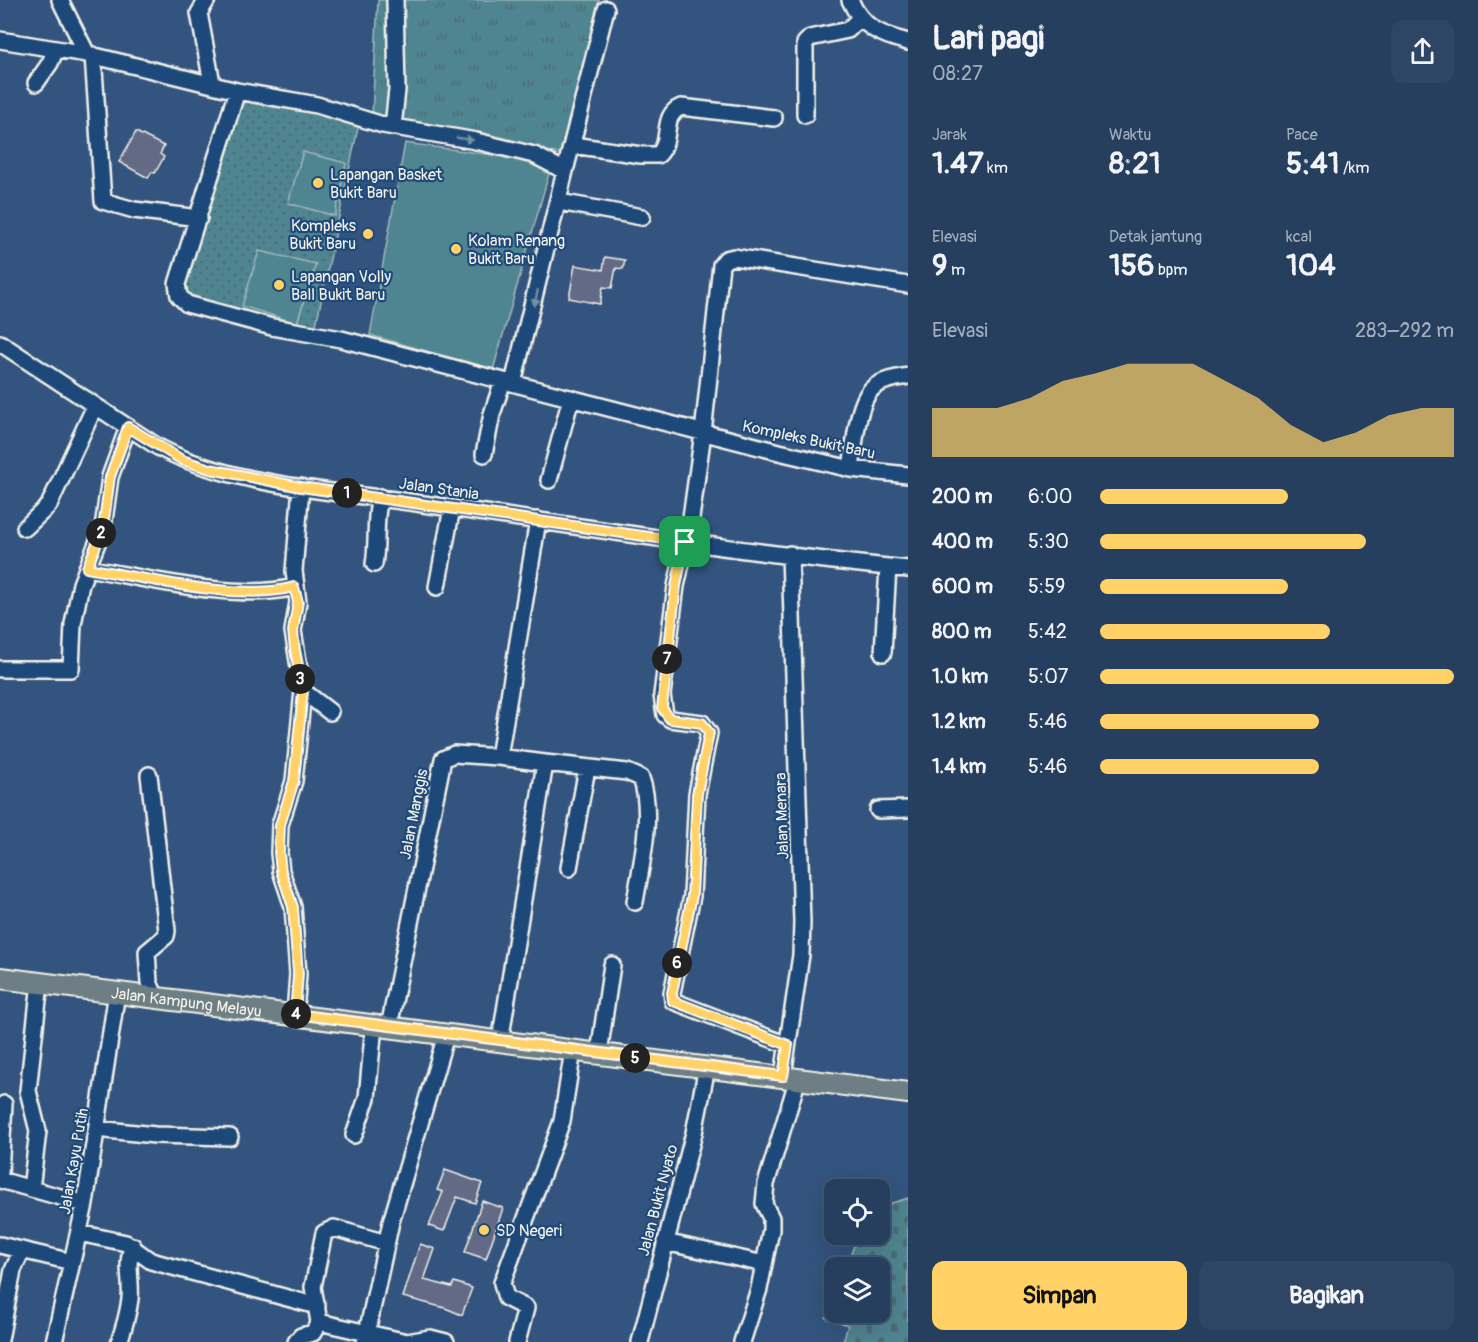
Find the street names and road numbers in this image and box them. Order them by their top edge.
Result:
street label: Kompleks Bukit Baru [741,416,877,464]
street label: Jalan Stania [398,473,480,504]
street label: Jalan Manggis [395,767,433,861]
street label: Jalan Menara [770,772,794,860]
street label: Jalan Kampung Melayu [110,983,263,1022]
street label: Jalan Kayu Putih [55,1106,93,1216]
street label: Jalan Bukit Nyato [633,1142,683,1258]

